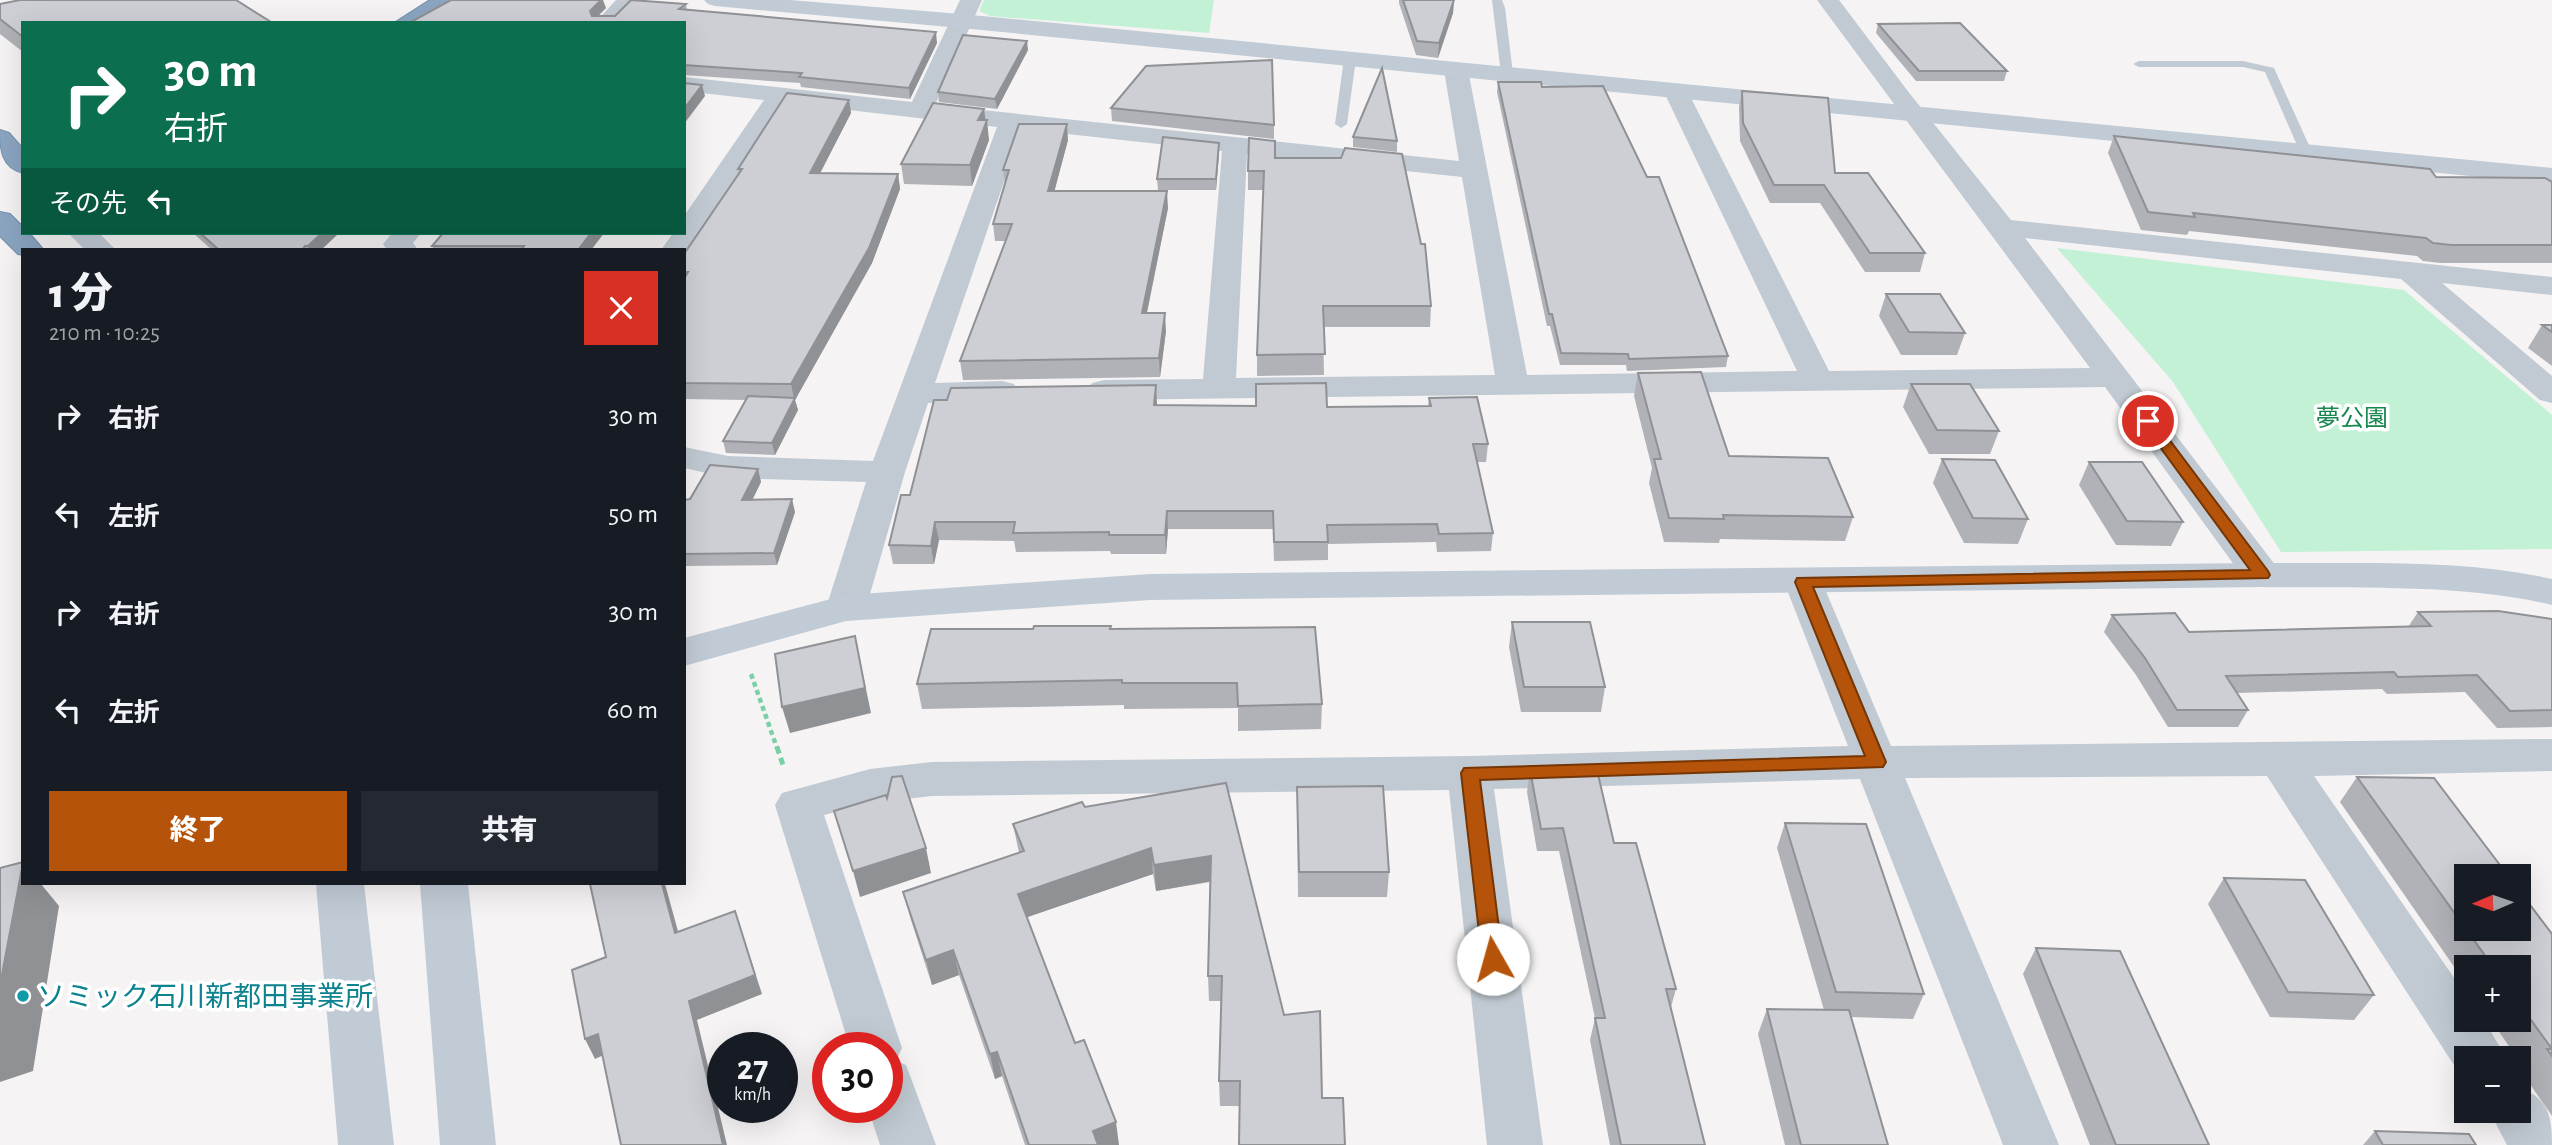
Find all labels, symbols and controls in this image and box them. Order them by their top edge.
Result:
text: 30 m [164,47,258,96]
icon: right [49,49,140,140]
text: 右折 [164,113,228,145]
icon: left [141,182,179,220]
text: その先 [49,191,127,217]
button: close [584,271,658,345]
text: 1 分 [49,273,113,315]
text: 210 m · 10:25 [49,322,160,345]
pin [2118,391,2178,451]
icon: right [49,397,87,435]
icon: arrive [2129,402,2167,440]
text: 30 m [608,403,658,429]
park label: 夢公園 [2316,405,2388,431]
text: 右折 [108,406,160,432]
icon: left [49,495,87,533]
text: 50 m [608,501,658,527]
text: 左折 [108,504,160,530]
icon: right [49,593,87,631]
text: 30 m [608,599,658,625]
text: 右折 [108,602,160,628]
icon: left [49,691,87,729]
text: 60 m [607,697,658,723]
text: 左折 [108,700,160,726]
button: 終了 [49,791,347,871]
button: 共有 [361,791,658,871]
north arrow [2454,864,2530,942]
map controls [2454,864,2531,1123]
position arrow [1456,922,1530,996]
button: + [2454,955,2531,1032]
place label: ソミック石川新都田事業所 [37,982,373,1012]
marker: ソミック石川新都田事業所 [15,988,31,1004]
speed limit sign: 30 [812,1032,903,1123]
button: − [2454,1046,2531,1123]
text: 27 [737,1051,768,1086]
text: km/h [734,1086,771,1104]

